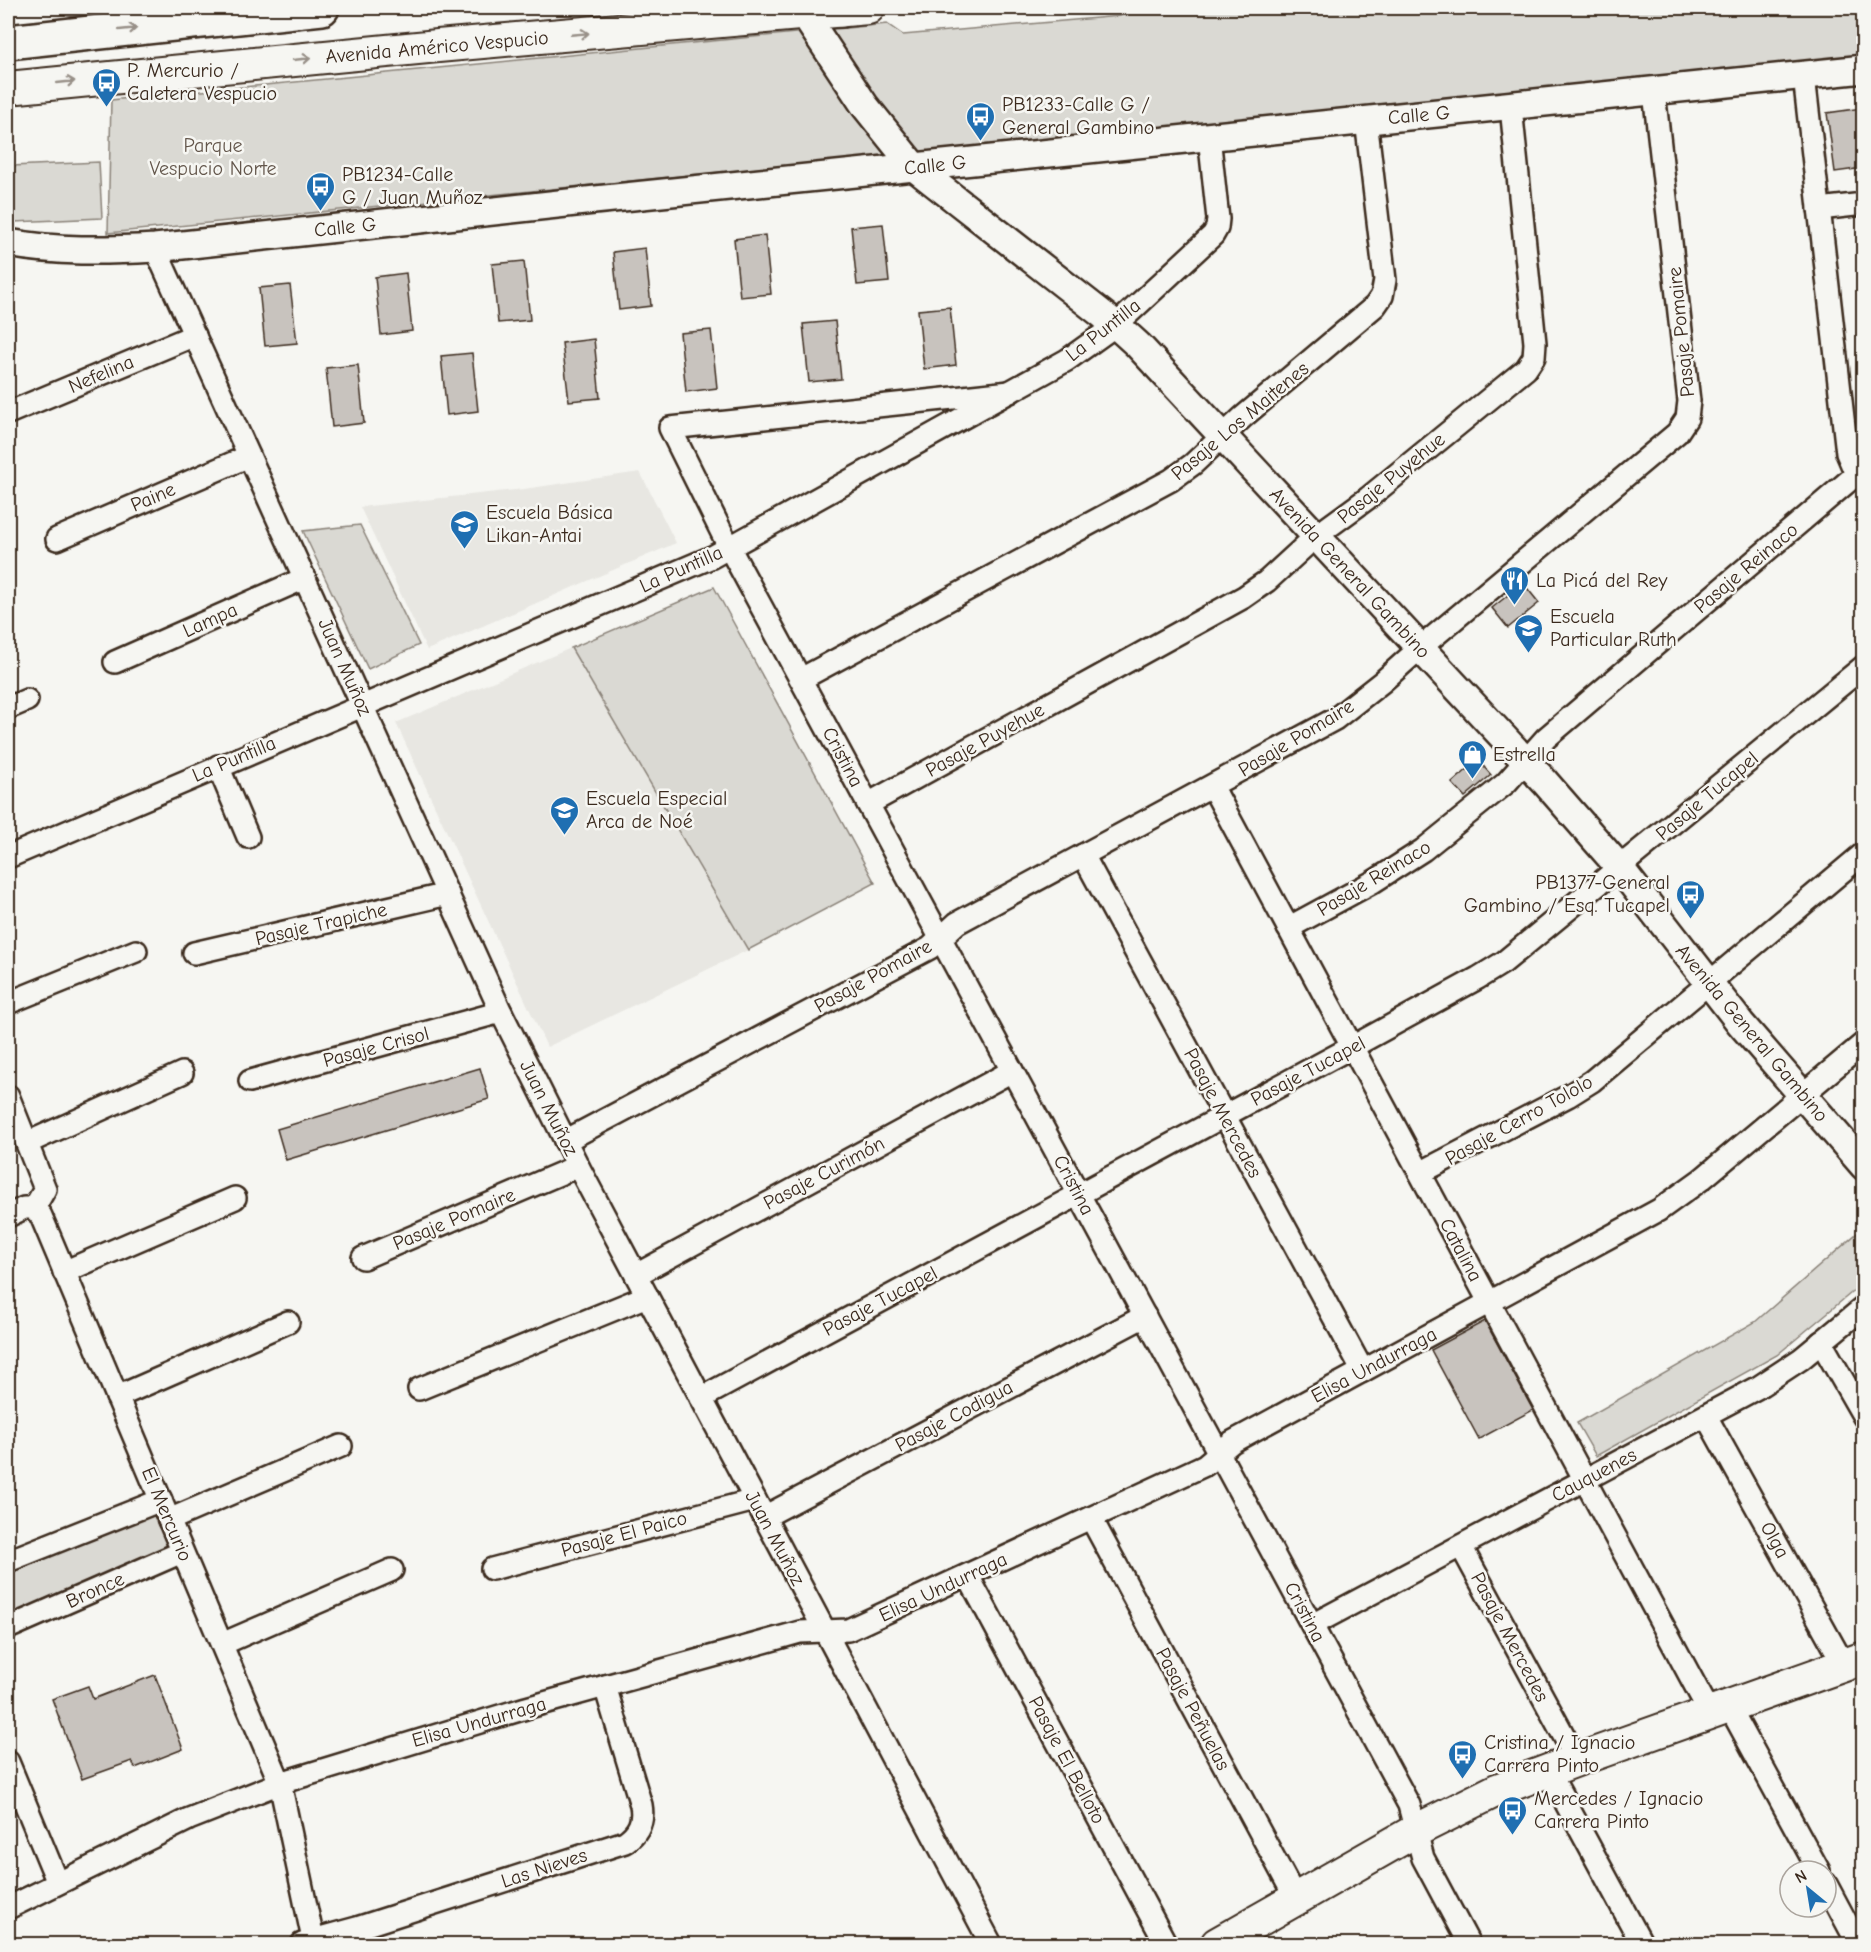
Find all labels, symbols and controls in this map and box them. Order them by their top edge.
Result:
one-way arrow [118,23,138,34]
street label: Avenida Américo Vespucio [325,26,549,68]
one-way arrow [569,28,589,39]
one-way arrow [291,53,311,64]
place label: P. Mercurio / Caletera Vespucio [127,59,277,105]
bus stop icon: P. Mercurio / Caletera Vespucio [90,66,122,108]
one-way arrow [55,76,75,87]
place label: PB1233-Calle G / General Gambino [1002,93,1154,139]
bus stop icon: PB1233-Calle G / General Gambino [965,100,997,142]
street label: Calle G [1387,101,1451,129]
park label: Parque Vespucio Norte [150,134,276,180]
street label: Calle G [903,150,967,180]
place label: PB1234-Calle G / Juan Muñoz [342,163,483,209]
bus stop icon: PB1234-Calle G / Juan Muñoz [305,170,337,212]
street label: Calle G [313,212,377,242]
street label: Pasaje Pomaire [1663,266,1699,398]
street label: La Puntilla [1061,294,1145,366]
street label: Nefelina [65,350,137,398]
street label: Pasaje Los Maitenes [1167,357,1313,485]
street label: Pasaje Puyehue [1333,428,1449,528]
street label: Paine [127,477,179,517]
street label: Avenida General Gambino [1265,483,1435,663]
place label: Escuela Básica Likan-Antai [486,501,613,547]
school or university icon: Escuela Básica Likan-Antai [449,508,481,550]
street label: Pasaje Reinaco [1689,518,1803,618]
street label: La Puntilla [636,540,726,598]
restaurant icon: La Picá del Rey [1499,564,1531,606]
place label: La Picá del Rey [1536,569,1667,592]
street label: Lampa [179,598,241,642]
place label: Escuela Particular Ruth [1550,605,1677,651]
school or university icon: Escuela Particular Ruth [1513,612,1545,654]
street label: Juan Muñoz [313,615,377,720]
street label: Pasaje Pomaire [1234,695,1358,781]
street label: Pasaje Puyehue [922,698,1048,782]
street label: Cristina [818,723,868,791]
street label: La Puntilla [189,731,279,787]
shop icon: Estrella [1456,738,1488,780]
place label: Estrella [1493,743,1556,766]
street label: Pasaje Tucapel [1651,747,1763,845]
place label: Escuela Especial Arca de Noé [586,787,727,833]
school or university icon: Escuela Especial Arca de Noé [549,794,581,836]
street label: Pasaje Reinaco [1313,835,1435,921]
place label: PB1377-General Gambino / Esq. Tucapel [1464,871,1670,917]
bus stop icon: PB1377-General Gambino / Esq. Tucapel [1675,878,1707,920]
street label: Pasaje Trapiche [253,898,389,950]
street label: Pasaje Pomaire [810,934,936,1018]
street label: Avenida General Gambino [1671,939,1833,1127]
street label: Pasaje Crisol [321,1022,431,1072]
street label: Pasaje Tucapel [1247,1031,1369,1111]
street label: Pasaje Mercedes [1179,1044,1267,1182]
street label: Juan Muñoz [515,1056,583,1160]
street label: Pasaje Cerro Tololo [1441,1070,1597,1170]
street label: Pasaje Curimón [760,1131,888,1215]
street label: Cristina [1049,1151,1099,1219]
street label: Pasaje Pomaire [389,1183,519,1255]
street label: Catalina [1435,1214,1487,1286]
street label: Pasaje Tucapel [819,1261,941,1341]
street label: Elisa Undurraga [1307,1322,1441,1408]
street label: Pasaje Codigua [891,1375,1017,1457]
street label: Cauquenes [1548,1443,1640,1507]
street label: El Mercurio [137,1463,197,1565]
street label: Juan Muñoz [740,1487,810,1590]
street label: Pasaje El Paico [559,1506,689,1562]
street label: Olga [1756,1518,1794,1562]
street label: Elisa Undurraga [875,1547,1011,1627]
street label: Bronce [62,1567,128,1613]
street label: Pasaje Mercedes [1466,1568,1554,1706]
street label: Cristina [1280,1578,1330,1646]
street label: Pasaje Peñuelas [1151,1644,1235,1774]
street label: Elisa Undurraga [409,1692,549,1752]
street label: Pasaje El Belloto [1024,1692,1110,1828]
place label: Cristina / Ignacio Carrera Pinto [1484,1731,1635,1777]
bus stop icon: Cristina / Ignacio Carrera Pinto [1447,1738,1479,1780]
place label: Mercedes / Ignacio Carrera Pinto [1534,1787,1703,1833]
bus stop icon: Mercedes / Ignacio Carrera Pinto [1497,1794,1529,1836]
street label: Las Nieves [498,1843,590,1893]
north arrow [1778,1859,1838,1919]
text: N [1792,1866,1810,1887]

